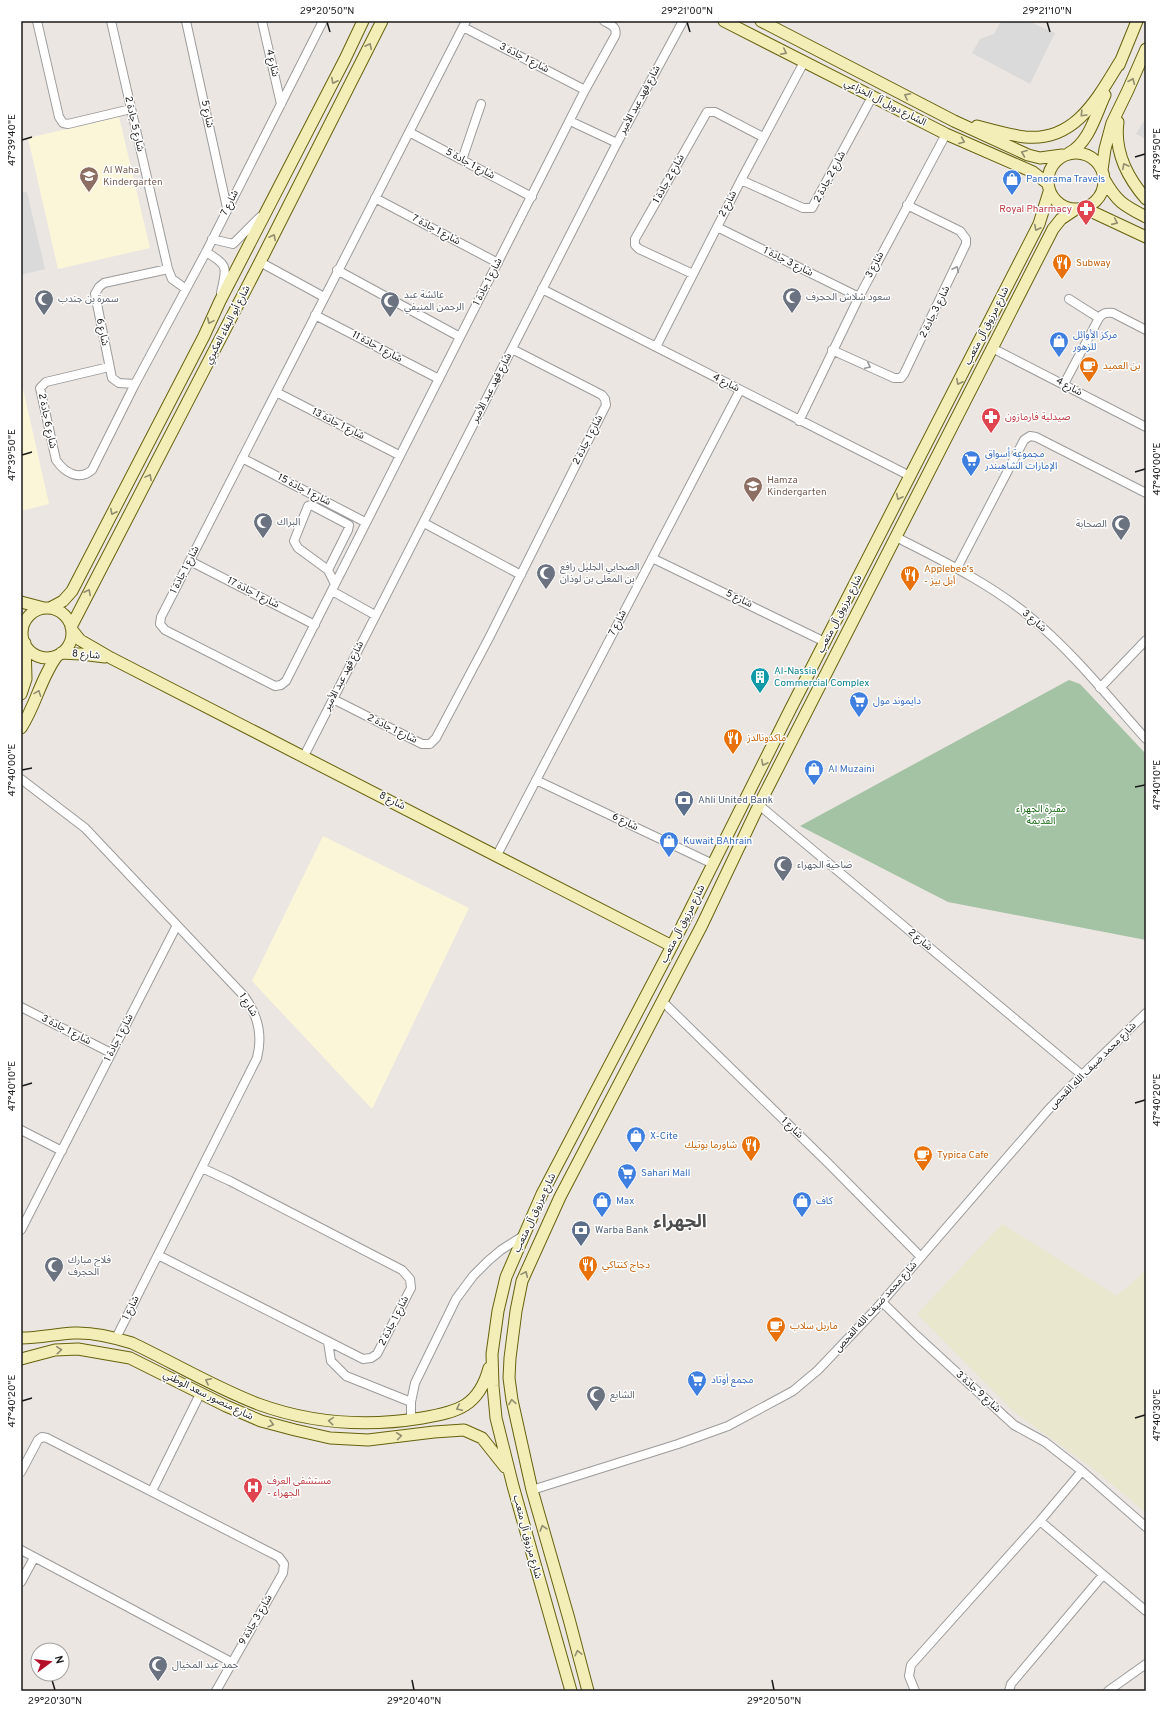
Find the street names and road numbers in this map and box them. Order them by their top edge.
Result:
street label: شارع 1 جادة 3 [497,40,551,76]
street label: شارع 4 [263,48,282,78]
street label: شارع فهد عبد الأمير [616,63,664,138]
street label: الشارع دوبل آل الخزاعي [842,77,928,130]
street label: شارع 5 جادة 2 [121,95,147,153]
street label: شارع 5 [198,99,216,129]
street label: شارع 1 جادة 5 [443,146,497,183]
street label: شارع 2 جادة 2 [811,149,849,205]
street label: شارع 2 جادة 1 [650,152,688,206]
street label: شارع 7 [218,188,242,218]
street label: شارع 2 [716,188,740,219]
street label: شارع 1 جادة 7 [409,212,463,248]
street label: شارع 3 جادة 1 [761,244,815,280]
street label: شارع 3 [863,250,887,280]
street label: شارع 1 جادة 1 [470,256,506,308]
street label: شارع أبو البقاء العكبري [202,283,254,367]
street label: شارع 3 جادة 2 [917,284,953,340]
street label: شارع مرزوق آل متعب [962,285,1012,367]
street label: شارع 6 [93,317,111,347]
street label: شارع 1 جادة 11 [350,328,405,366]
street label: شارع فهد عبد الأمير [468,351,515,426]
street label: شارع 4 [711,371,742,395]
street label: شارع 4 [1054,375,1085,399]
street label: شارع 6 جادة 2 [35,392,59,450]
street label: شارع 1 جادة 13 [309,405,367,443]
street label: شارع 1 جادة 2 [570,413,606,467]
street label: شارع 1 جادة 15 [275,471,333,509]
street label: شارع 1 جادة 1 [167,544,203,596]
street label: شارع مرزوق آل متعب [815,573,865,655]
street label: شارع 1 جادة 17 [225,574,281,612]
street label: شارع 5 [724,587,755,611]
street label: شارع 3 [1019,607,1049,635]
street label: شارع 7 [606,608,630,638]
street label: شارع فهد عبد الأمير [320,639,367,714]
street label: شارع 8 [72,647,101,663]
street label: شارع 1 جادة 2 [365,711,419,747]
street label: شارع 8 [377,789,408,813]
street label: شارع 6 [610,810,640,834]
street label: شارع مرزوق آل متعب [658,883,708,965]
street label: شارع 2 [905,926,935,954]
street label: شارع 1 [236,991,260,1019]
street label: شارع 1 جادة 3 [39,1012,93,1048]
street label: شارع 1 جادة 1 [101,1012,137,1064]
street label: شارع محمد ضيف الله القحص [1047,1020,1139,1112]
street label: شارع 1 [778,1114,806,1142]
street label: شارع مرزوق آل متعب [511,1171,559,1255]
street label: شارع محمد ضيف الله القحص [832,1259,920,1355]
street label: شارع 1 [119,1294,143,1322]
street label: شارع 1 جادة 2 [376,1294,412,1348]
street label: شارع 9 جادة 3 [953,1368,1003,1416]
street label: شارع منصور سعد الوطني [161,1369,255,1424]
street label: شارع مرزوق آل متعب [510,1494,544,1580]
street label: شارع 3 جادة 9 [236,1592,276,1648]

